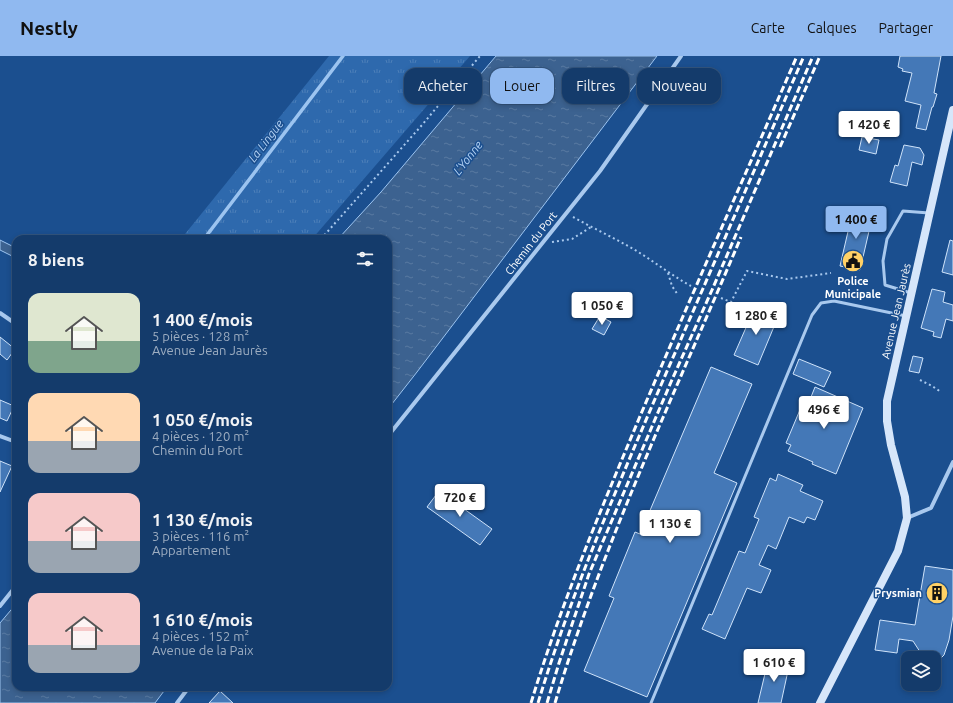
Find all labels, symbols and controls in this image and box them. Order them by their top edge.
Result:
text: Nestly [20,17,78,39]
text: Carte [751,20,785,36]
text: Calques [807,20,856,36]
text: Partager [878,20,933,36]
chip: Acheter [404,68,482,104]
chip: Louer [490,68,554,104]
chip: Filtres [562,68,629,104]
chip: Nouveau [637,68,721,104]
pin: 1 420 € [832,111,906,145]
water label: La Lingue [246,117,286,164]
text: 1 420 € [848,117,890,131]
water label: L'Yonne [450,138,485,177]
pin: 1 400 € [819,206,893,240]
street label: Chemin du Port [503,209,560,277]
text: 1 400 € [835,212,877,226]
icon: filters [354,248,376,270]
public building icon: Police Municipale [840,248,866,274]
text: 8 biens [28,250,84,269]
street label: Avenue Jean Jaurès [879,262,913,360]
place label: Police Municipale [825,275,881,300]
pin: 1 050 € [565,292,639,326]
text: 1 050 € [581,298,623,312]
pin: 1 280 € [719,302,793,336]
text: 1 280 € [735,308,777,322]
icon: home [60,309,108,357]
text: 1 400 €/mois [152,310,253,329]
text: 5 pièces · 128 m² [152,329,249,343]
text: Avenue Jean Jaurès [152,343,268,357]
pin: 496 € [796,396,852,430]
text: 496 € [808,402,840,416]
icon: home [60,409,108,457]
text: 1 050 €/mois [152,410,253,429]
text: 4 pièces · 120 m² [152,429,249,443]
text: Chemin du Port [152,443,243,457]
pin: 720 € [432,484,488,518]
text: 720 € [444,490,476,504]
icon: home [60,509,108,557]
text: 1 130 €/mois [152,510,253,529]
pin: 1 130 € [633,510,707,544]
text: 1 130 € [649,516,691,530]
text: 3 pièces · 116 m² [152,529,249,543]
text: Appartement [152,543,230,557]
building icon: Prysmian [924,580,950,606]
place label: Prysmian [874,587,922,599]
icon: home [60,609,108,657]
text: 1 610 €/mois [152,610,253,629]
text: 4 pièces · 152 m² [152,629,249,643]
text: Avenue de la Paix [152,643,254,657]
pin: 1 610 € [737,649,811,683]
map controls [901,651,941,691]
button: layers [901,651,941,691]
text: 1 610 € [753,655,795,669]

